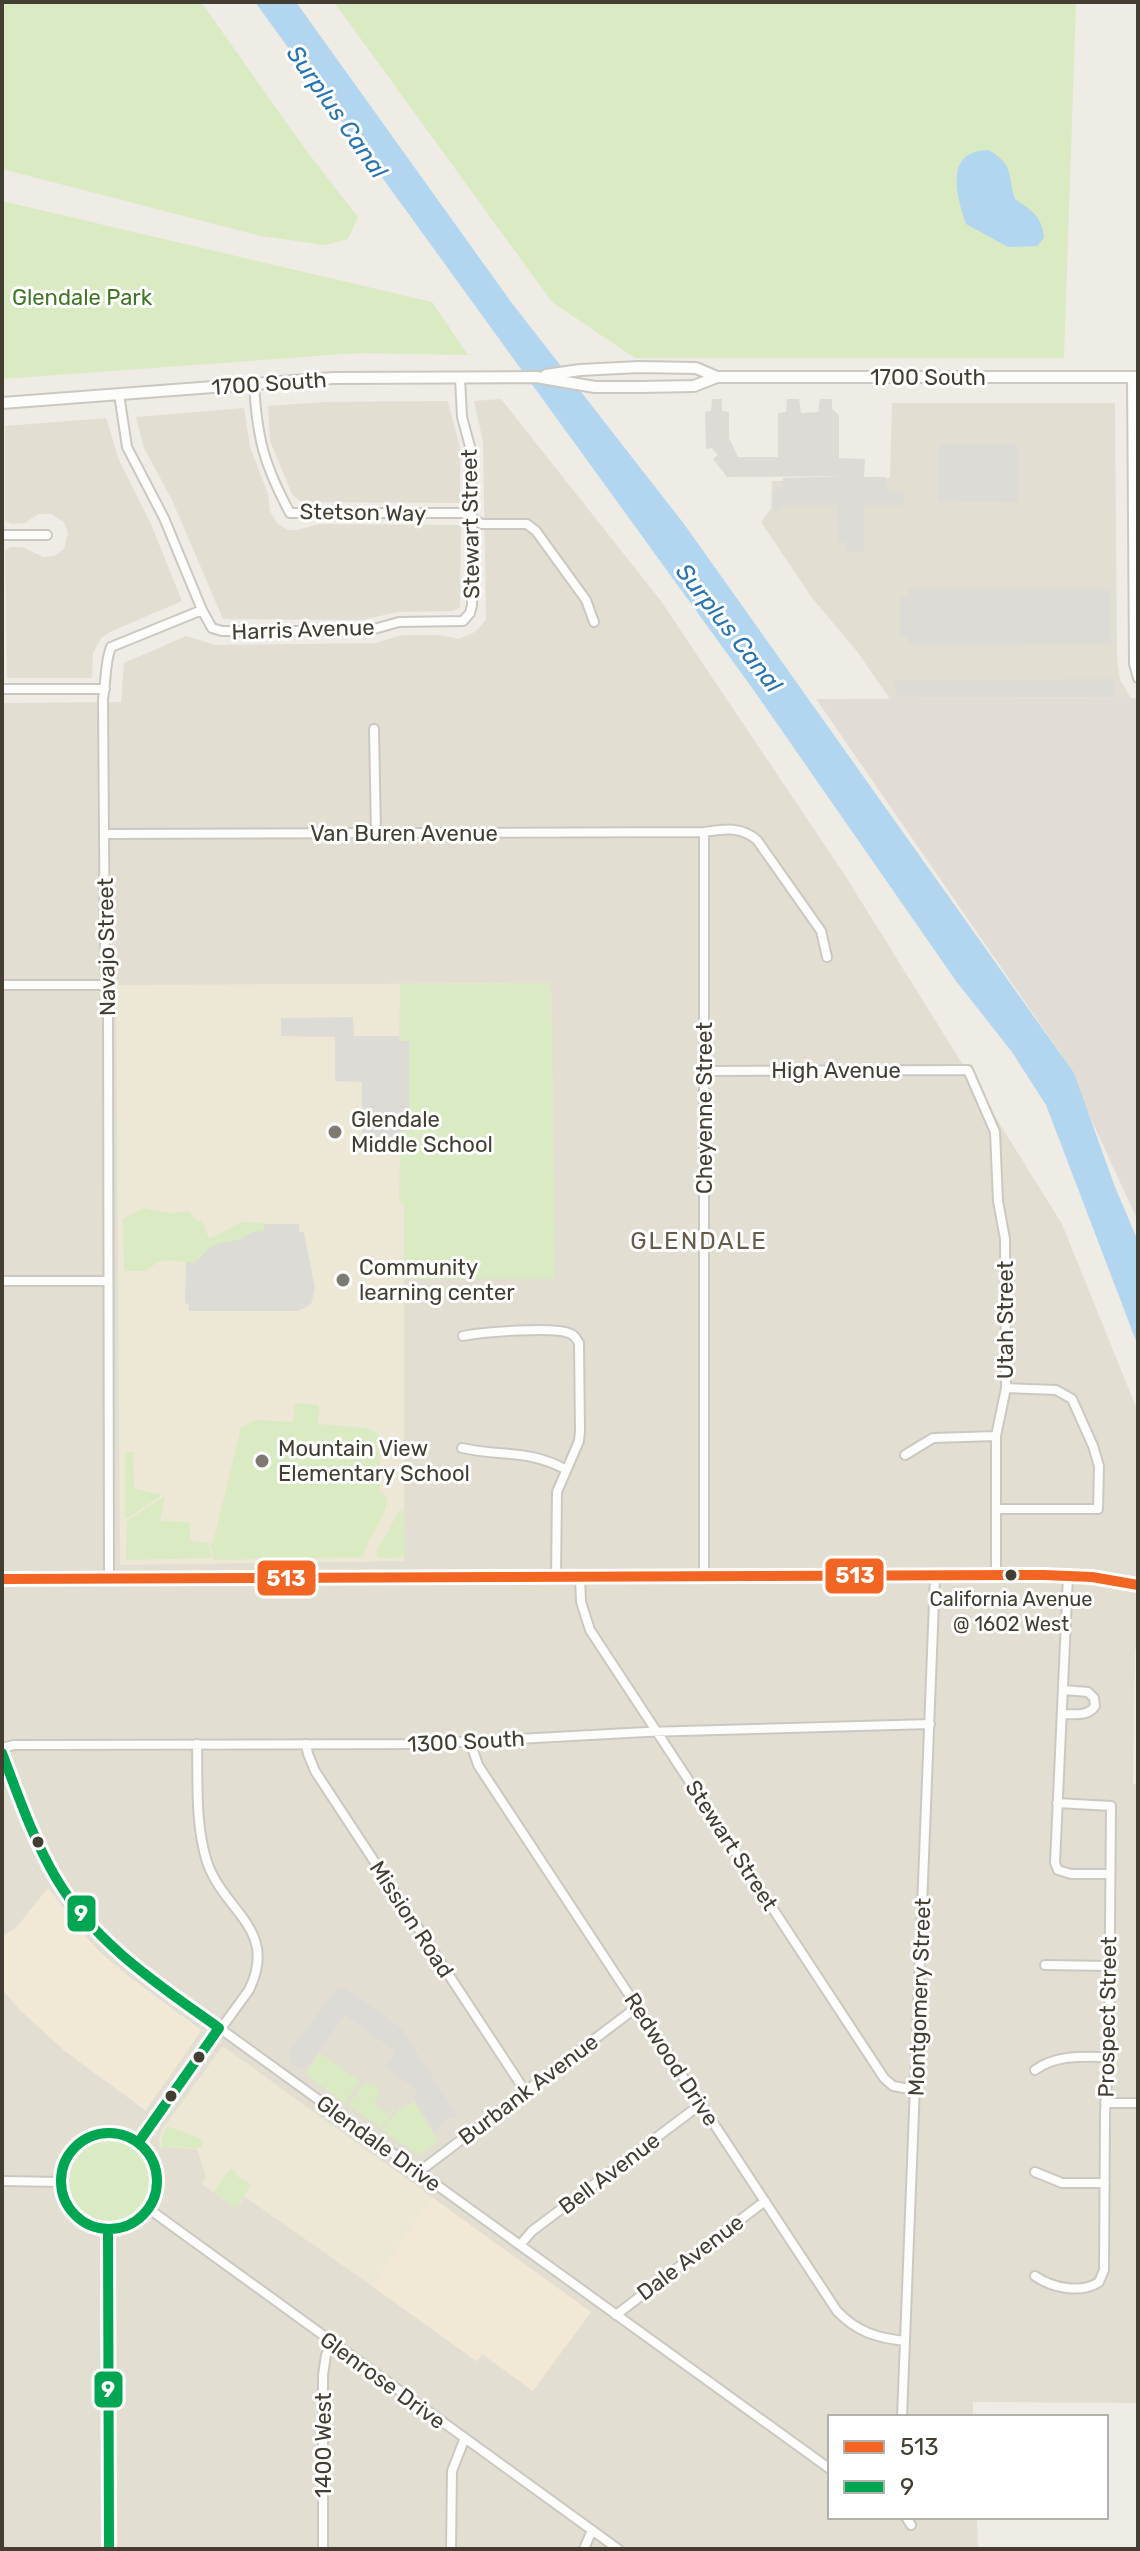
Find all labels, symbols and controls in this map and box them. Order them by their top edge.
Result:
water label: Surplus Canal [281,40,394,185]
park label: Glendale Park [12,284,153,311]
street label: 1700 South [870,364,986,391]
street label: 1700 South [210,366,328,401]
street label: Stewart Street [456,449,485,599]
street label: Stetson Way [299,498,426,527]
water label: Surplus Canal [670,558,789,699]
street label: Harris Avenue [231,614,375,645]
street label: Van Buren Avenue [310,820,498,847]
street label: Navajo Street [92,877,121,1016]
street label: Cheyenne Street [691,1022,718,1194]
street label: High Avenue [771,1057,901,1084]
place label: Glendale Middle School [351,1106,493,1158]
marker: Glendale Middle School [326,1123,344,1141]
district label: GLENDALE [630,1227,768,1255]
place label: Community learning center [359,1254,515,1306]
street label: Utah Street [992,1260,1019,1379]
marker: Community learning center [334,1271,352,1289]
place label: Mountain View Elementary School [278,1435,470,1487]
marker: Mountain View Elementary School [253,1452,271,1470]
line badge: 513 [824,1557,885,1595]
line badge: 513 [256,1559,317,1597]
text: 513 [835,1562,875,1589]
text: 513 [266,1565,306,1592]
marker: California Avenue @ 1602 West [1003,1567,1019,1583]
place label: California Avenue @ 1602 West [929,1587,1093,1636]
street label: 1300 South [407,1725,525,1758]
street label: Stewart Street [679,1775,784,1916]
unlabelled marker [30,1834,46,1850]
street label: Mission Road [364,1856,459,1983]
line badge: 9 [66,1894,97,1933]
street label: Montgomery Street [903,1897,936,2097]
text: 9 [74,1900,88,1927]
street label: Prospect Street [1093,1936,1122,2098]
street label: Redwood Drive [618,1987,725,2131]
street label: Burbank Avenue [453,2028,603,2151]
unlabelled marker [191,2049,207,2065]
unlabelled marker [163,2088,179,2104]
street label: Glendale Drive [311,2089,446,2198]
street label: Bell Avenue [553,2127,665,2220]
street label: Dale Avenue [632,2208,749,2306]
street label: Glenrose Drive [315,2326,451,2435]
line badge: 9 [93,2370,124,2409]
text: 9 [101,2376,115,2403]
street label: 1400 West [310,2392,337,2498]
legend [828,2415,1108,2519]
text: 513 [900,2433,939,2461]
text: 9 [900,2473,914,2501]

